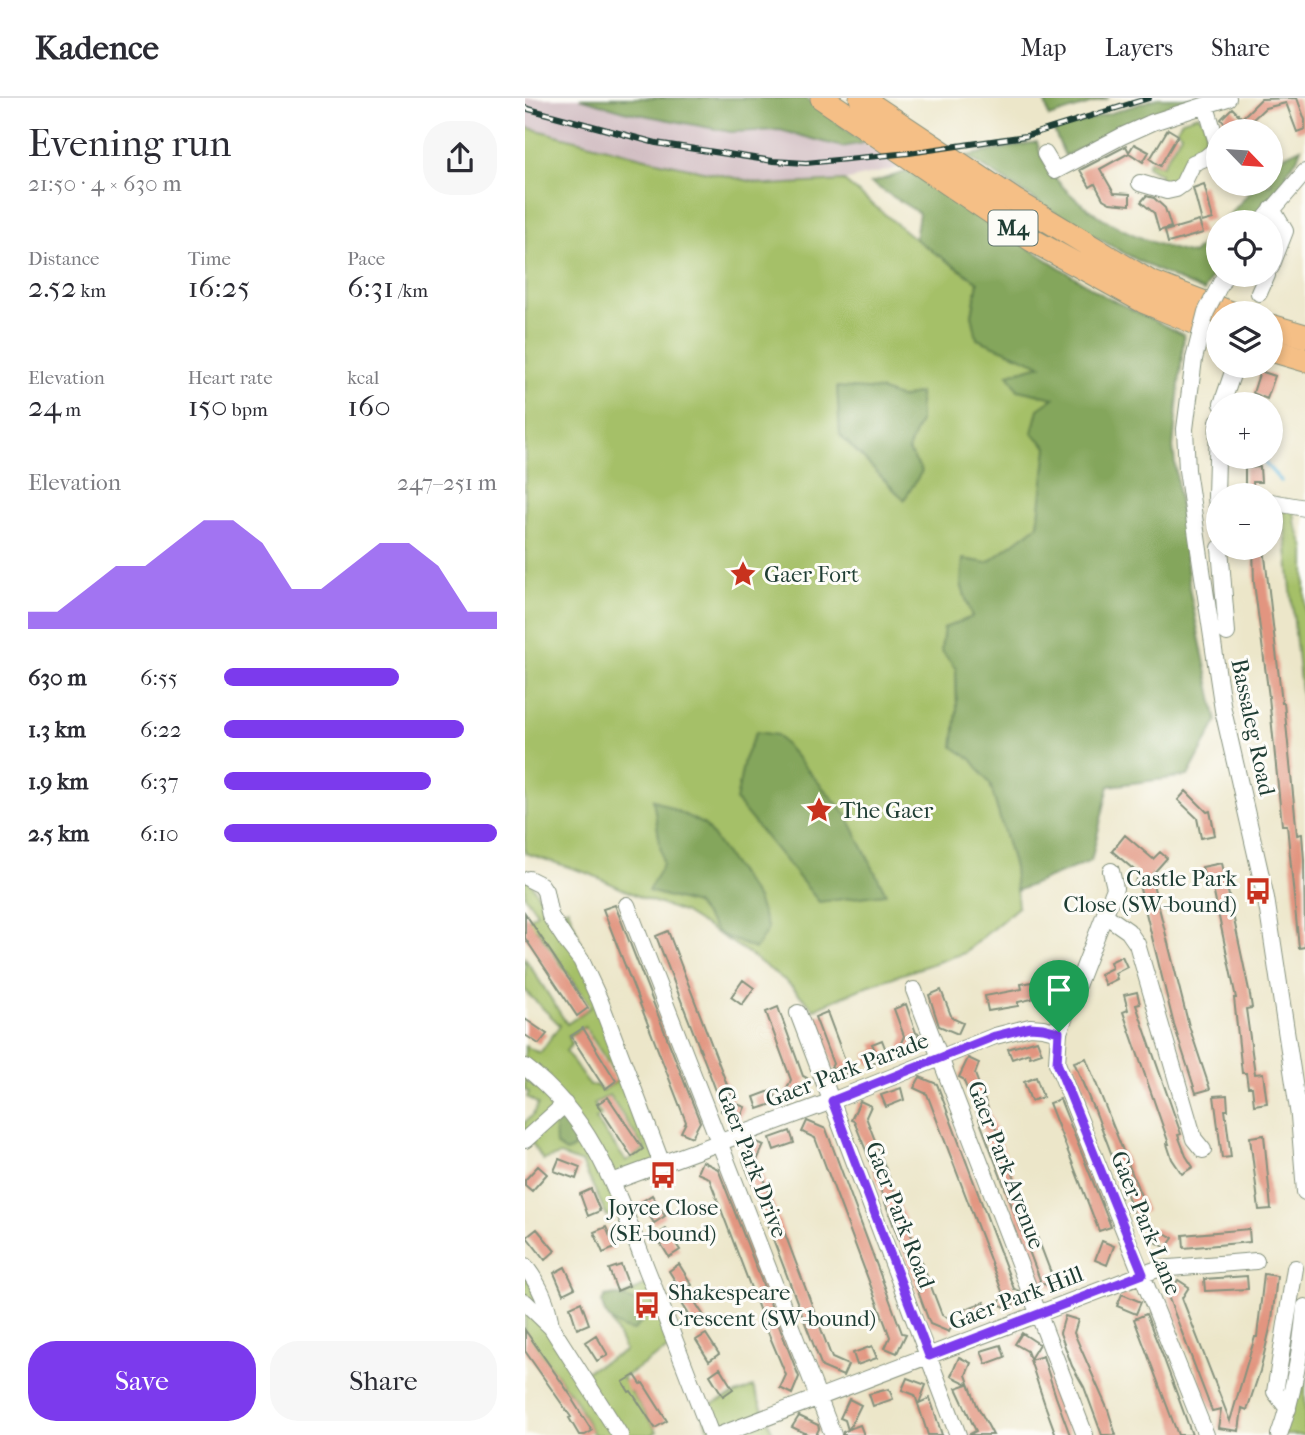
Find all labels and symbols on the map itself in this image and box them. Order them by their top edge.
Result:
north arrow [1206,119,1283,196]
road number: M4 [988,211,1037,246]
place icon: Gaer Fort [728,559,758,589]
place label: Gaer Fort [764,561,859,588]
street label: Bassaleg Road [1225,656,1281,798]
place icon: The Gaer [804,795,834,825]
place label: The Gaer [840,797,933,824]
place label: Castle Park Close (SW-bound) [1063,865,1238,918]
bus stop icon: Castle Park Close (SW-bound) [1243,876,1273,906]
pin [1029,960,1089,1032]
street label: Gaer Park Parade [762,1027,932,1113]
street label: Gaer Park Avenue [962,1077,1050,1253]
street label: Gaer Park Drive [711,1083,793,1241]
street label: Gaer Park Road [860,1138,941,1293]
street label: Gaer Park Lane [1105,1147,1187,1299]
bus stop icon: Joyce Close (SE-bound) [648,1160,678,1190]
place label: Joyce Close (SE-bound) [606,1194,718,1247]
street label: Gaer Park Hill [945,1260,1087,1336]
place label: Shakespeare Crescent (SW-bound) [668,1279,876,1332]
bus stop icon: Shakespeare Crescent (SW-bound) [632,1290,662,1320]

